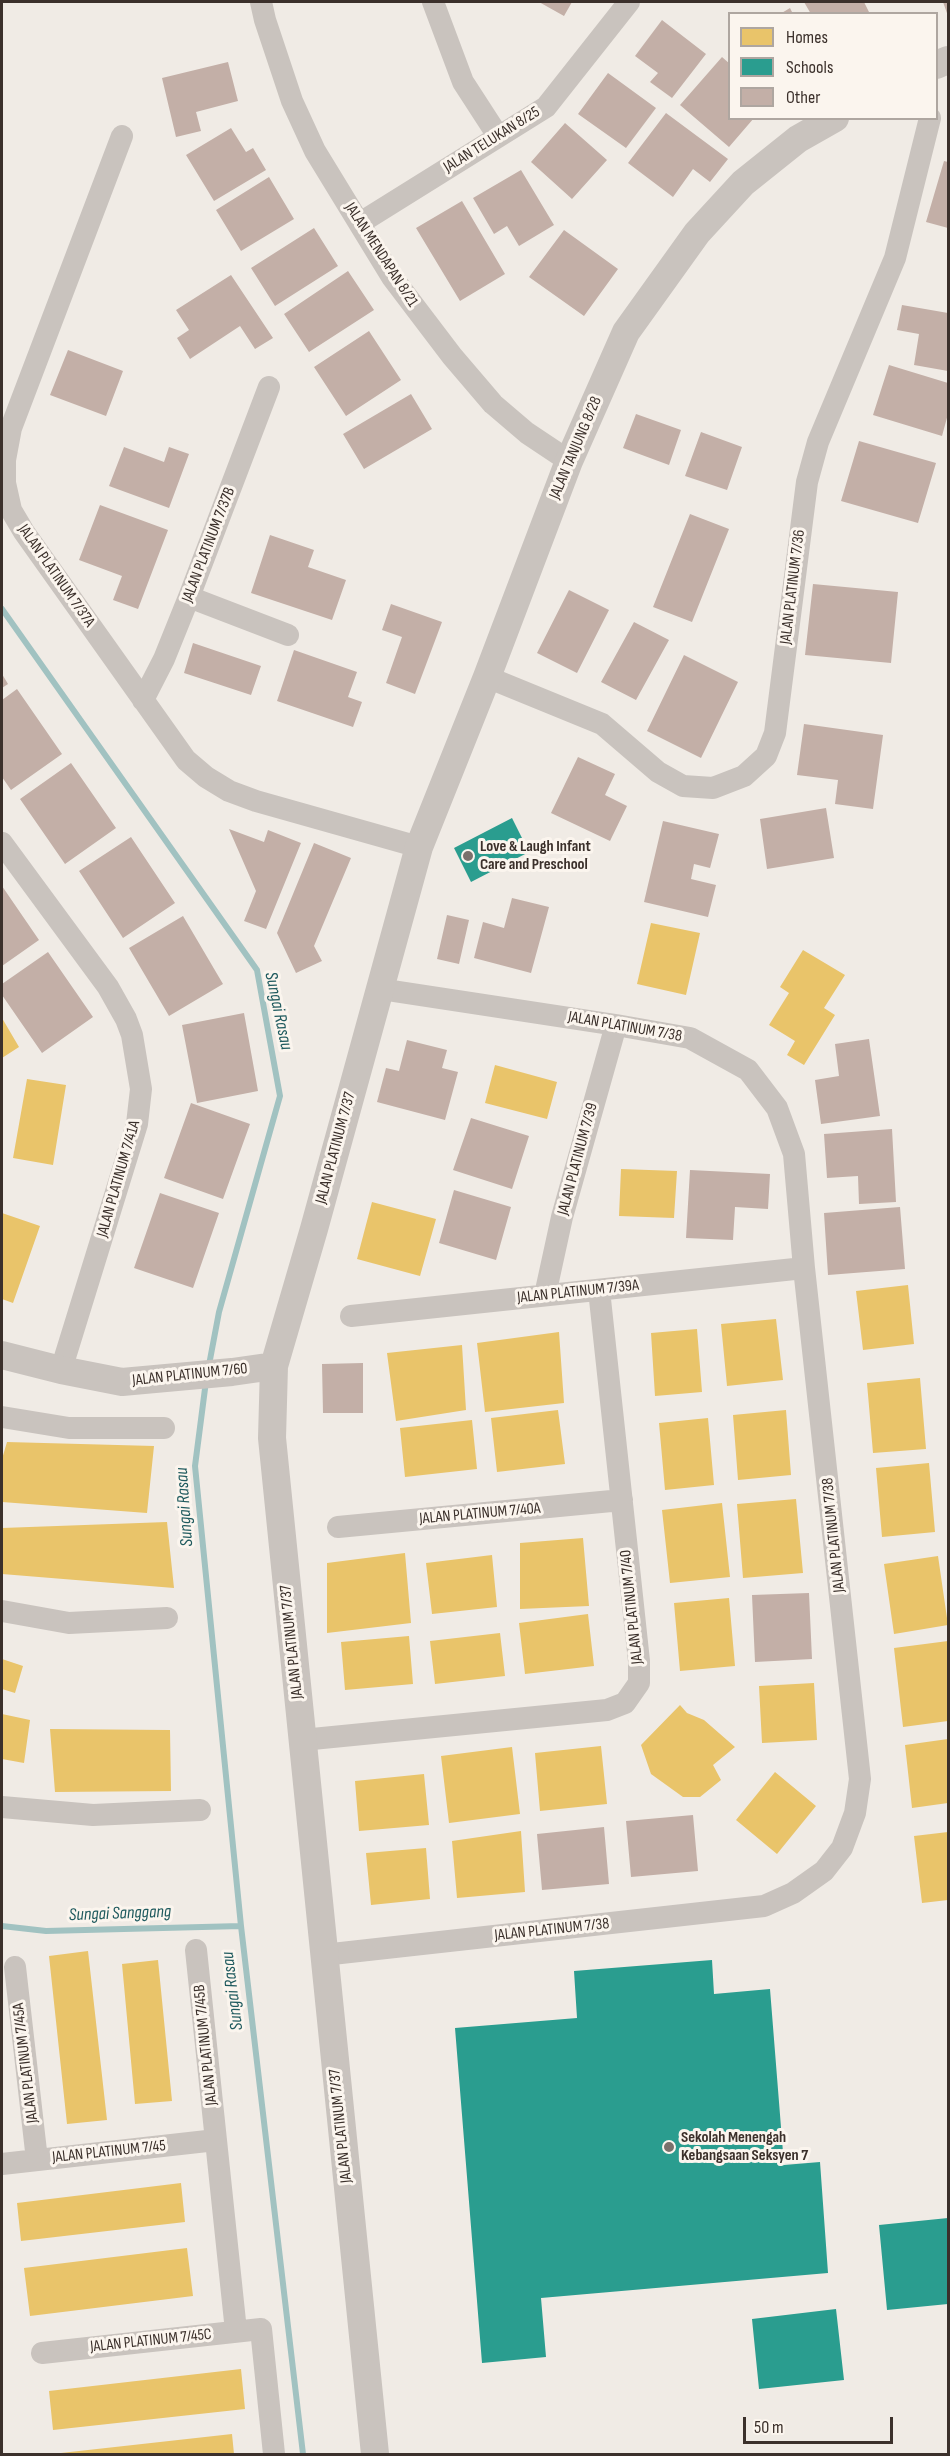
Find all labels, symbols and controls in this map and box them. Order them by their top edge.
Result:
legend [728,12,938,120]
text: Homes [786,27,828,48]
text: Schools [786,57,833,78]
text: Other [786,87,820,108]
street label: JALAN TELUKAN 8/25 [440,103,544,177]
street label: JALAN MENDAPAN 8/21 [340,199,422,311]
street label: JALAN TANJUNG 8/28 [546,394,606,502]
street label: JALAN PLATINUM 7/37B [178,485,240,605]
street label: JALAN PLATINUM 7/37A [13,521,99,631]
street label: JALAN PLATINUM 7/36 [776,529,810,645]
place label: Love & Laugh Infant Care and Preschool [480,837,591,875]
marker: Love & Laugh Infant Care and Preschool [461,849,475,863]
water label: Sungai Rasau [259,970,297,1052]
street label: JALAN PLATINUM 7/38 [567,1008,683,1046]
street label: JALAN PLATINUM 7/37 [312,1090,360,1206]
street label: JALAN PLATINUM 7/39 [554,1101,602,1217]
street label: JALAN PLATINUM 7/41A [93,1118,145,1240]
street label: JALAN PLATINUM 7/39A [516,1276,640,1308]
street label: JALAN PLATINUM 7/60 [131,1359,249,1391]
water label: Sungai Rasau [171,1467,199,1547]
street label: JALAN PLATINUM 7/38 [818,1477,850,1593]
street label: JALAN PLATINUM 7/40A [419,1499,541,1529]
street label: JALAN PLATINUM 7/40 [616,1549,648,1665]
street label: JALAN PLATINUM 7/37 [276,1584,308,1700]
water label: Sungai Sanggang [69,1901,171,1927]
street label: JALAN PLATINUM 7/38 [494,1914,610,1946]
water label: Sungai Rasau [217,1950,249,2032]
street label: JALAN PLATINUM 7/45B [190,1984,222,2106]
street label: JALAN PLATINUM 7/45A [9,2002,43,2124]
street label: JALAN PLATINUM 7/37 [325,2068,357,2184]
place label: Sekolah Menengah Kebangsaan Seksyen 7 [681,2128,808,2166]
street label: JALAN PLATINUM 7/45 [51,2136,167,2168]
marker: Sekolah Menengah Kebangsaan Seksyen 7 [662,2140,676,2154]
street label: JALAN PLATINUM 7/45C [89,2325,213,2357]
scale bar [746,2405,896,2443]
text: 50 m [754,2417,784,2438]

